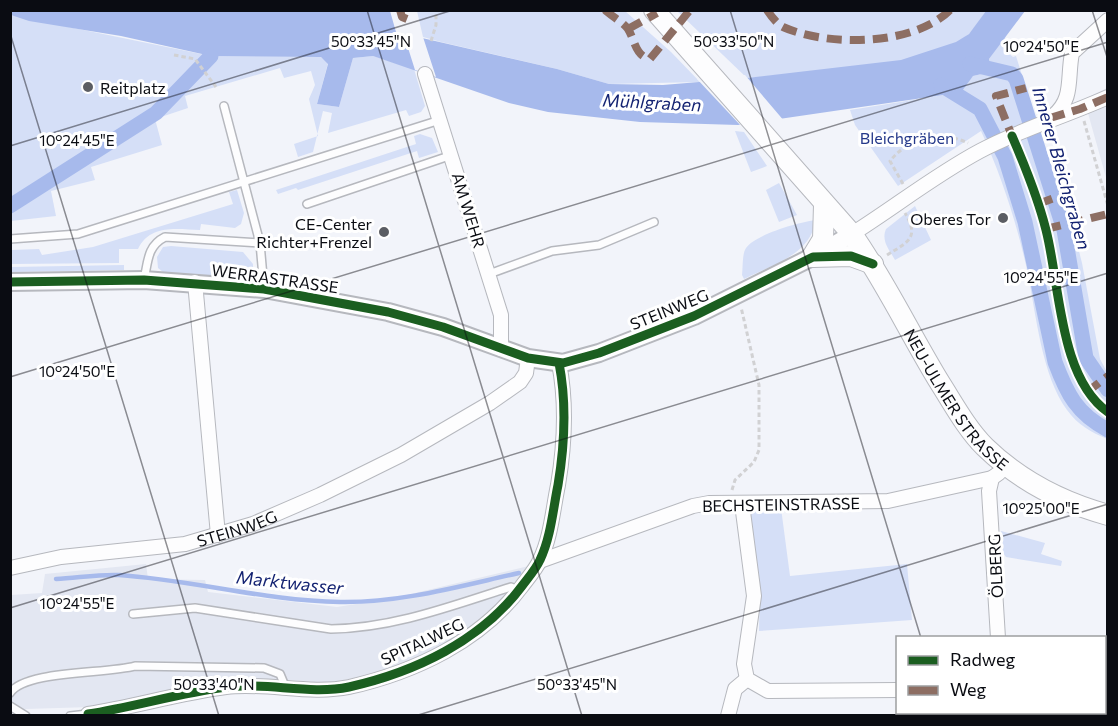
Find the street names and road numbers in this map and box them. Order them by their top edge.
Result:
street label: AM WEHR [449,170,490,250]
street label: WERRASTRASSE [210,260,340,296]
street label: STEINWEG [627,285,711,333]
street label: NEU-ULMER STRASSE [901,325,1013,474]
street label: BECHSTEINSTRASSE [702,493,860,515]
street label: STEINWEG [194,505,280,550]
street label: ÖLBERG [984,533,1006,599]
street label: SPITALWEG [378,614,466,668]

